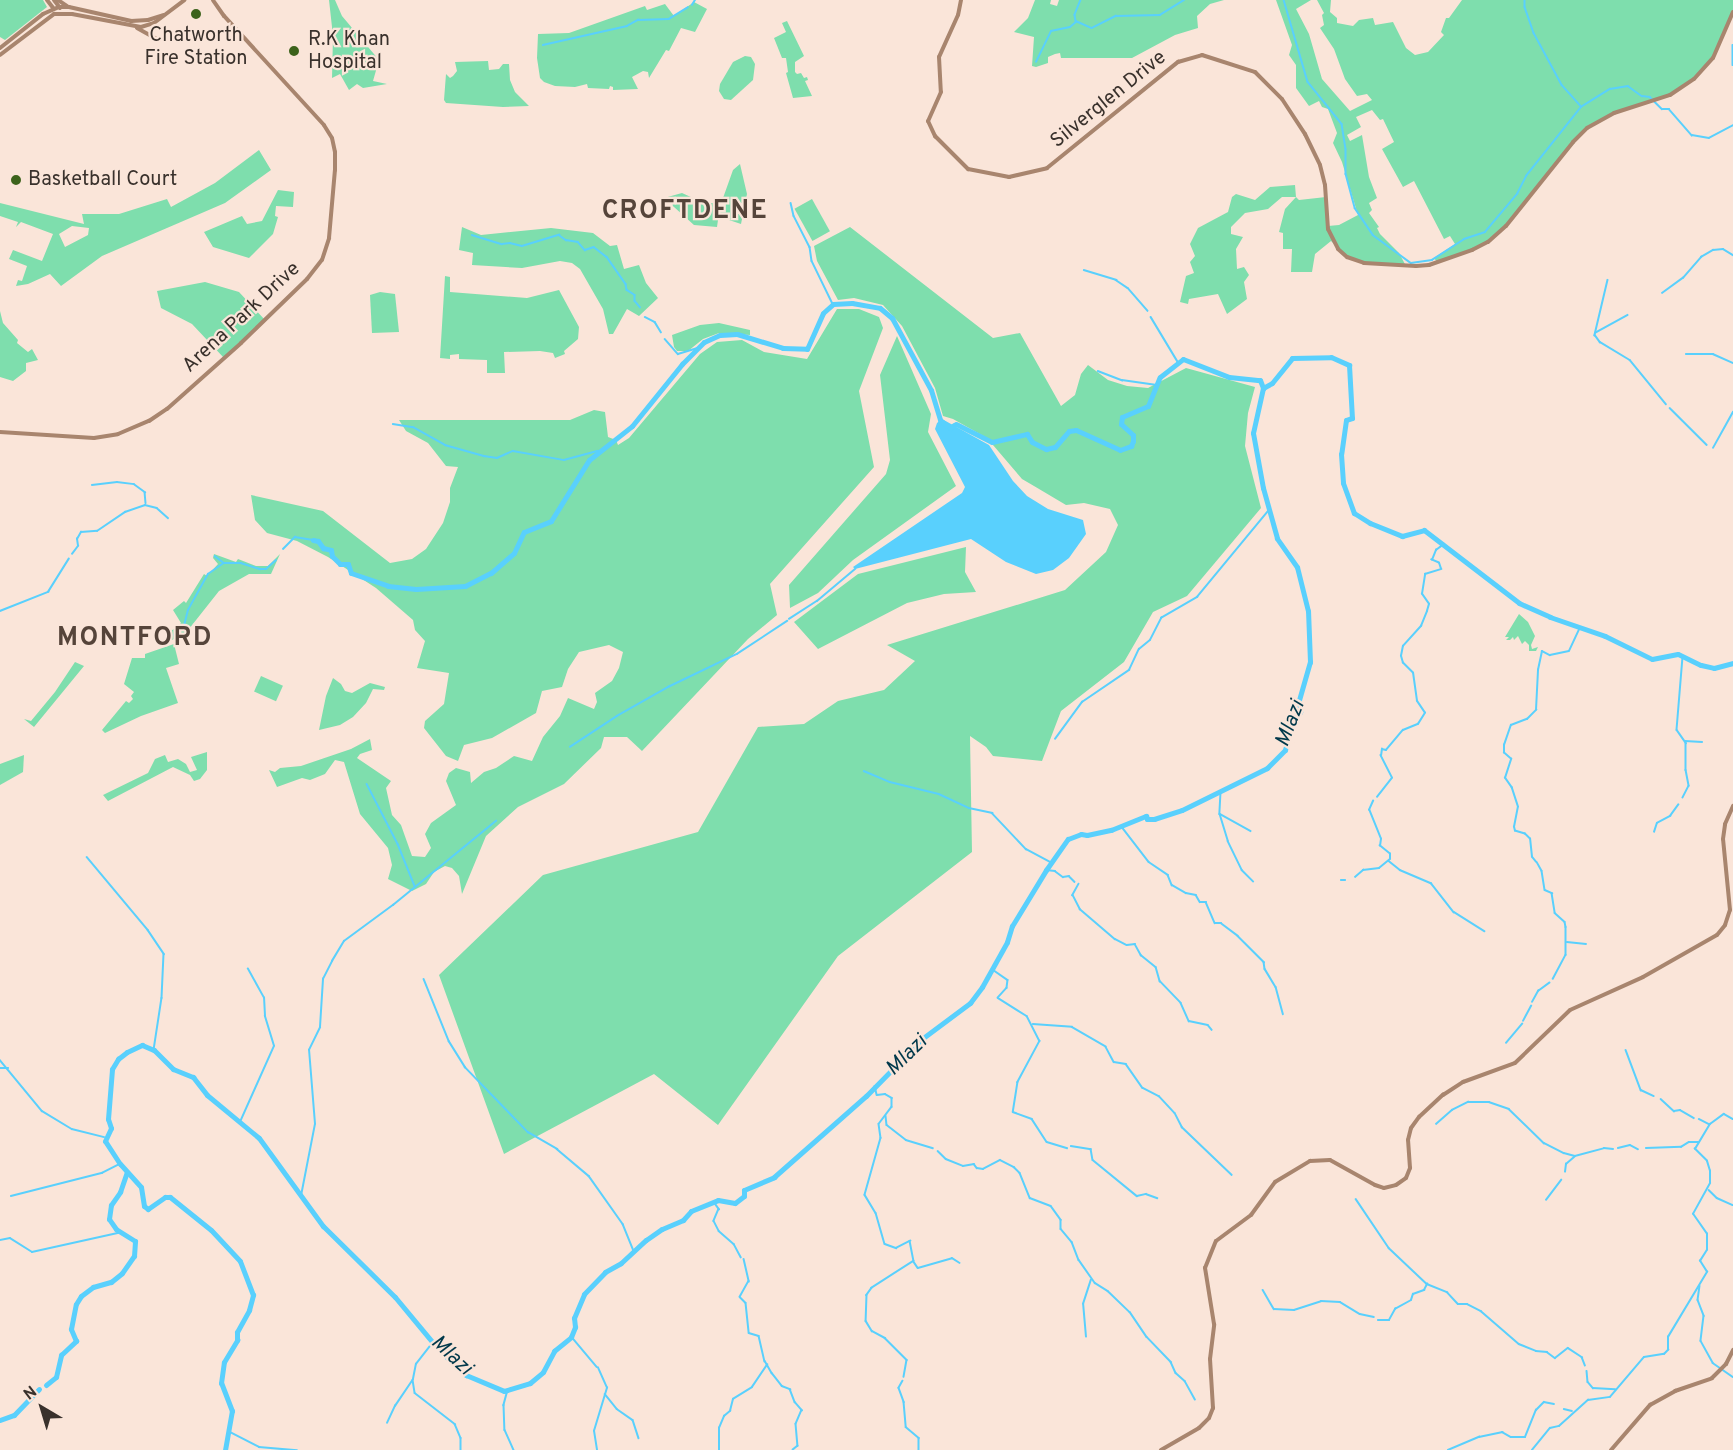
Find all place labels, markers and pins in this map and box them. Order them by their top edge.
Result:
marker: Chatworth Fire Station [189,7,203,21]
place label: Chatworth Fire Station [145,24,247,71]
place label: R.K Khan Hospital [308,28,390,75]
marker: R.K Khan Hospital [285,42,303,60]
place label: Basketball Court [28,168,177,192]
marker: Basketball Court [9,173,23,187]

